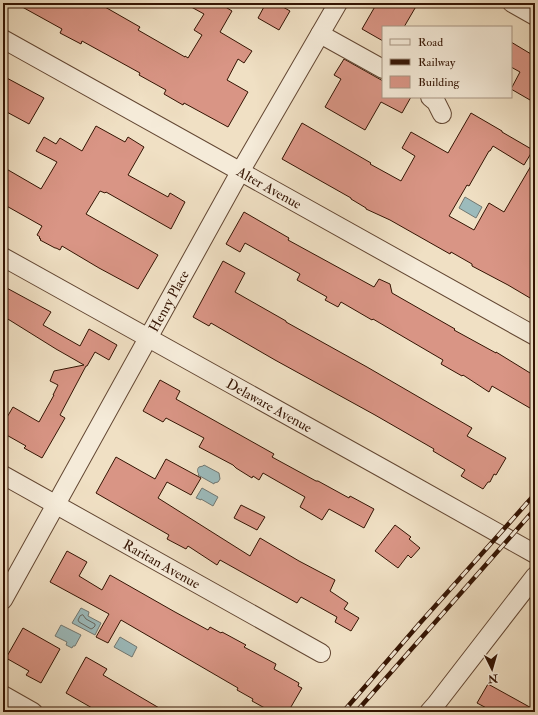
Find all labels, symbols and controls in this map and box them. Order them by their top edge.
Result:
legend [382,26,512,98]
text: Road [418,35,443,50]
text: Railway [418,55,456,70]
text: Building [418,75,461,90]
street label: Alter Avenue [233,163,305,213]
street label: Henry Place [145,267,193,335]
street label: Delaware Avenue [223,375,315,436]
street label: Raritan Avenue [120,536,203,593]
north arrow [472,649,512,689]
text: N [486,671,499,685]

